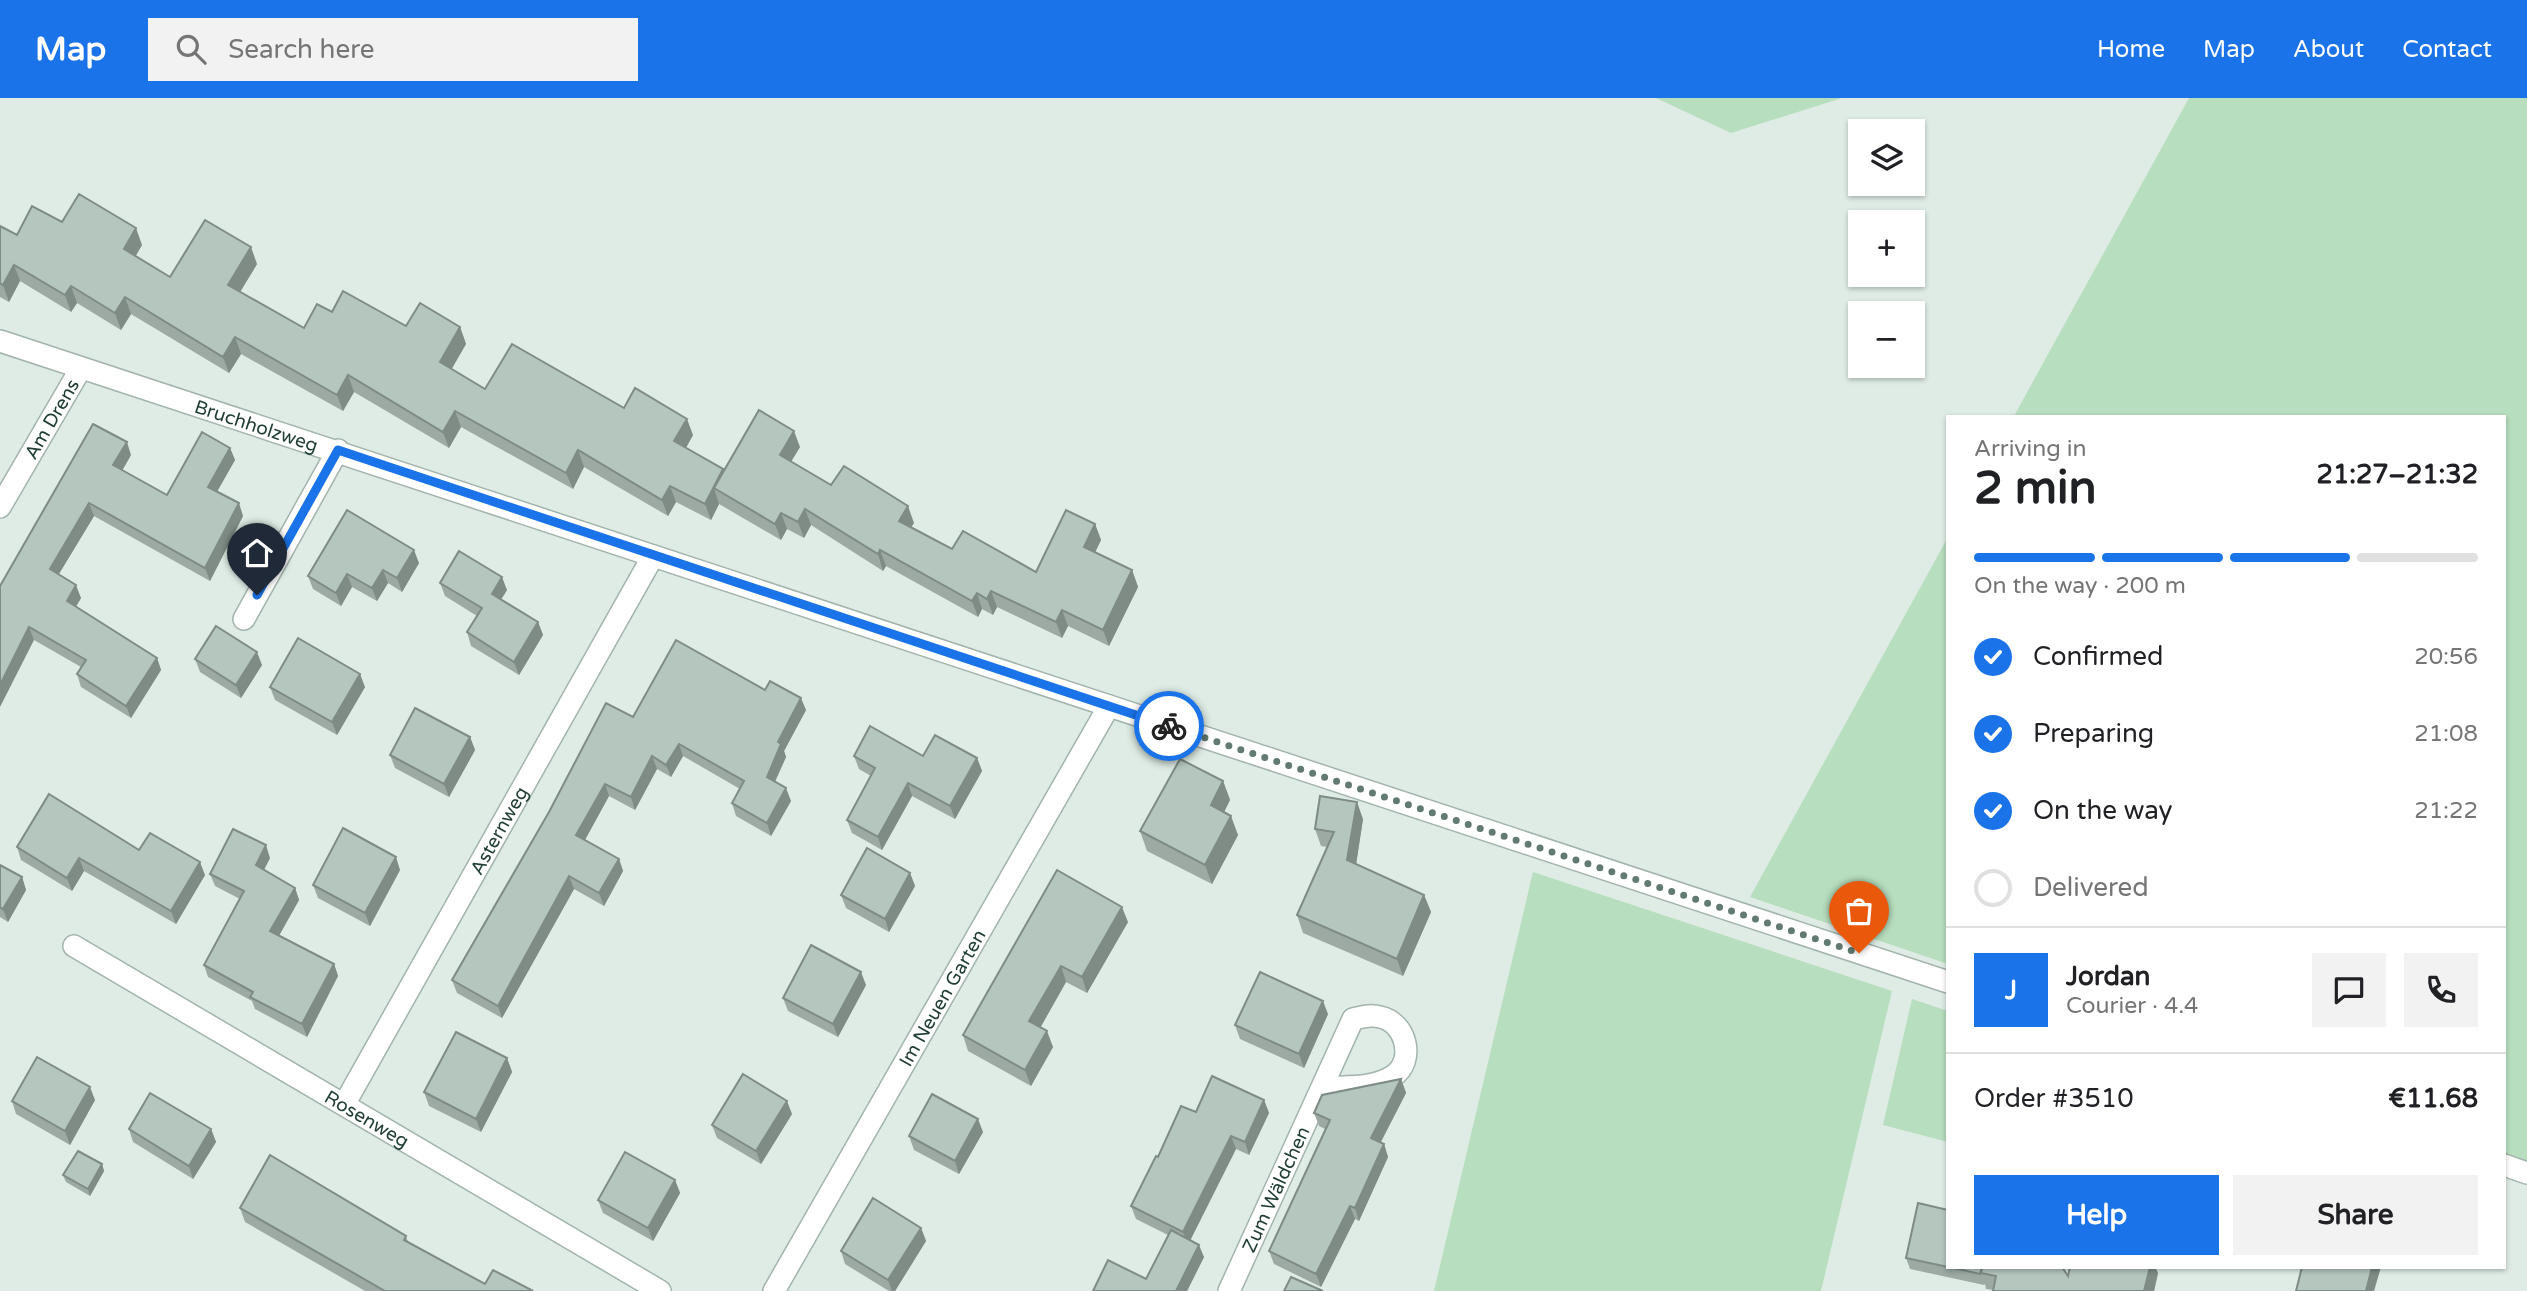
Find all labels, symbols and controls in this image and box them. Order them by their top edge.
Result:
search box [148,18,638,81]
text: Map [35,30,106,69]
icon: search [172,30,210,68]
text: Search here [228,34,374,65]
text: Home [2097,35,2165,64]
text: Map [2203,35,2255,64]
text: About [2293,35,2364,64]
text: Contact [2402,35,2492,64]
map controls [1848,119,1925,378]
button: layers [1848,119,1925,196]
button: + [1848,210,1925,287]
button: − [1848,301,1925,378]
street label: Am Drens [20,375,84,463]
street label: Bruchholzweg [192,396,321,457]
text: Arriving in [1974,435,2087,463]
text: 21:27–21:32 [2317,459,2478,490]
text: 2 min [1974,461,2097,516]
pin [227,523,287,595]
icon: home [238,534,276,572]
text: On the way · 200 m [1974,572,2186,600]
icon: check [1974,638,2012,676]
text: Confirmed [2033,641,2163,672]
text: 20:56 [2414,643,2478,671]
courier [1134,691,1204,761]
icon: bike [1150,707,1188,745]
icon: check [1974,715,2012,753]
text: Preparing [2033,718,2154,749]
text: 21:08 [2414,720,2478,748]
street label: Asternweg [466,783,533,879]
icon: check [1974,792,2012,830]
text: On the way [2033,795,2173,826]
text: 21:22 [2414,797,2478,825]
text: Delivered [2033,872,2149,903]
pin [1829,881,1889,953]
icon: bag [1840,892,1878,930]
street label: Im Neuen Garten [895,926,991,1071]
button: chat [2312,953,2386,1027]
button: phone [2404,953,2478,1027]
text: Jordan [2066,961,2150,992]
text: J [2005,975,2017,1006]
text: Courier · 4.4 [2066,992,2198,1020]
text: Order #3510 [1974,1083,2134,1114]
text: €11.68 [2388,1083,2478,1114]
street label: Rosenweg [320,1086,413,1153]
street label: Zum Wäldchen [1238,1123,1315,1256]
button: Help [1974,1175,2219,1255]
button: Share [2233,1175,2478,1255]

